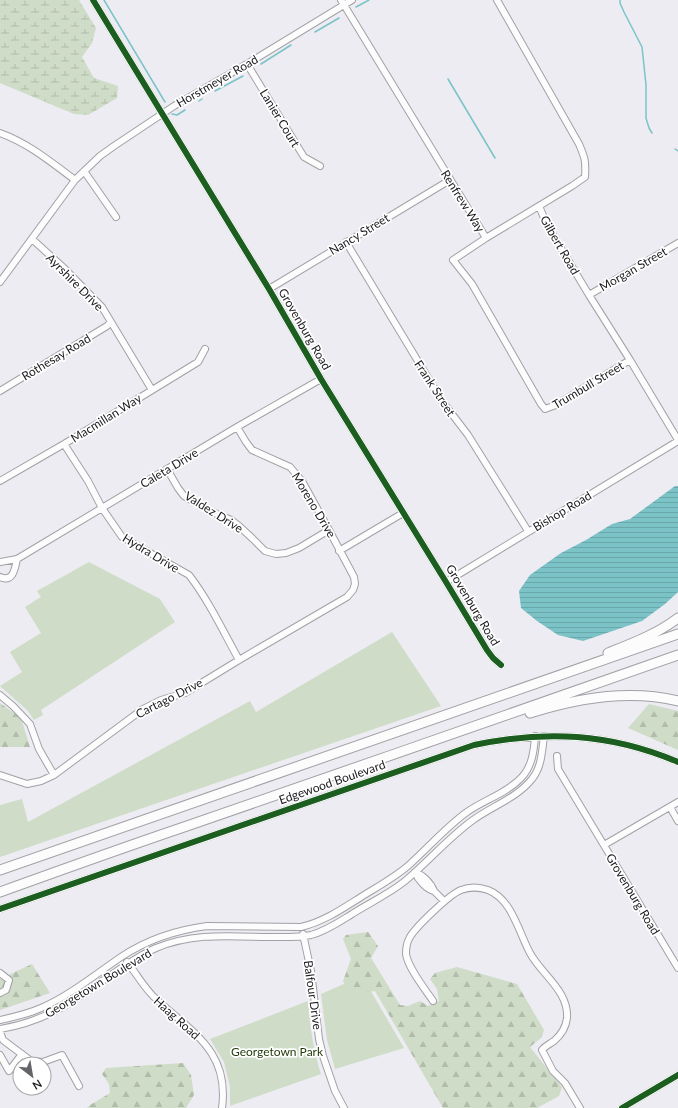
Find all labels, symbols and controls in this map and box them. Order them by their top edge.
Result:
street label: Horstmeyer Road [173,52,261,110]
street label: Lanier Court [257,86,304,150]
street label: Renfrew Way [438,167,488,236]
street label: Nancy Street [326,210,393,258]
street label: Gilbert Road [537,213,583,277]
street label: Morgan Street [597,243,670,294]
street label: Ayrshire Drive [43,250,107,314]
street label: Grovenburg Road [275,285,335,373]
street label: Rothesay Road [19,331,93,383]
street label: Frank Street [411,357,459,419]
street label: Trumbull Street [550,357,627,412]
street label: Macmillan Way [68,390,145,446]
street label: Caleta Drive [137,445,201,491]
street label: Moreno Drive [289,470,339,540]
street label: Valdez Drive [182,488,246,536]
street label: Bishop Road [530,488,594,534]
street label: Hydra Drive [120,530,182,576]
street label: Grovenburg Road [443,562,503,648]
street label: Cartago Drive [133,675,205,721]
street label: Edgewood Boulevard [277,757,387,807]
street label: Grovenburg Road [603,851,663,937]
street label: Georgetown Boulevard [42,945,154,1021]
street label: Balfour Drive [301,959,325,1031]
street label: Haag Road [151,993,203,1043]
park label: Georgetown Park [231,1044,324,1059]
north arrow [12,1056,52,1096]
text: N [30,1077,44,1093]

